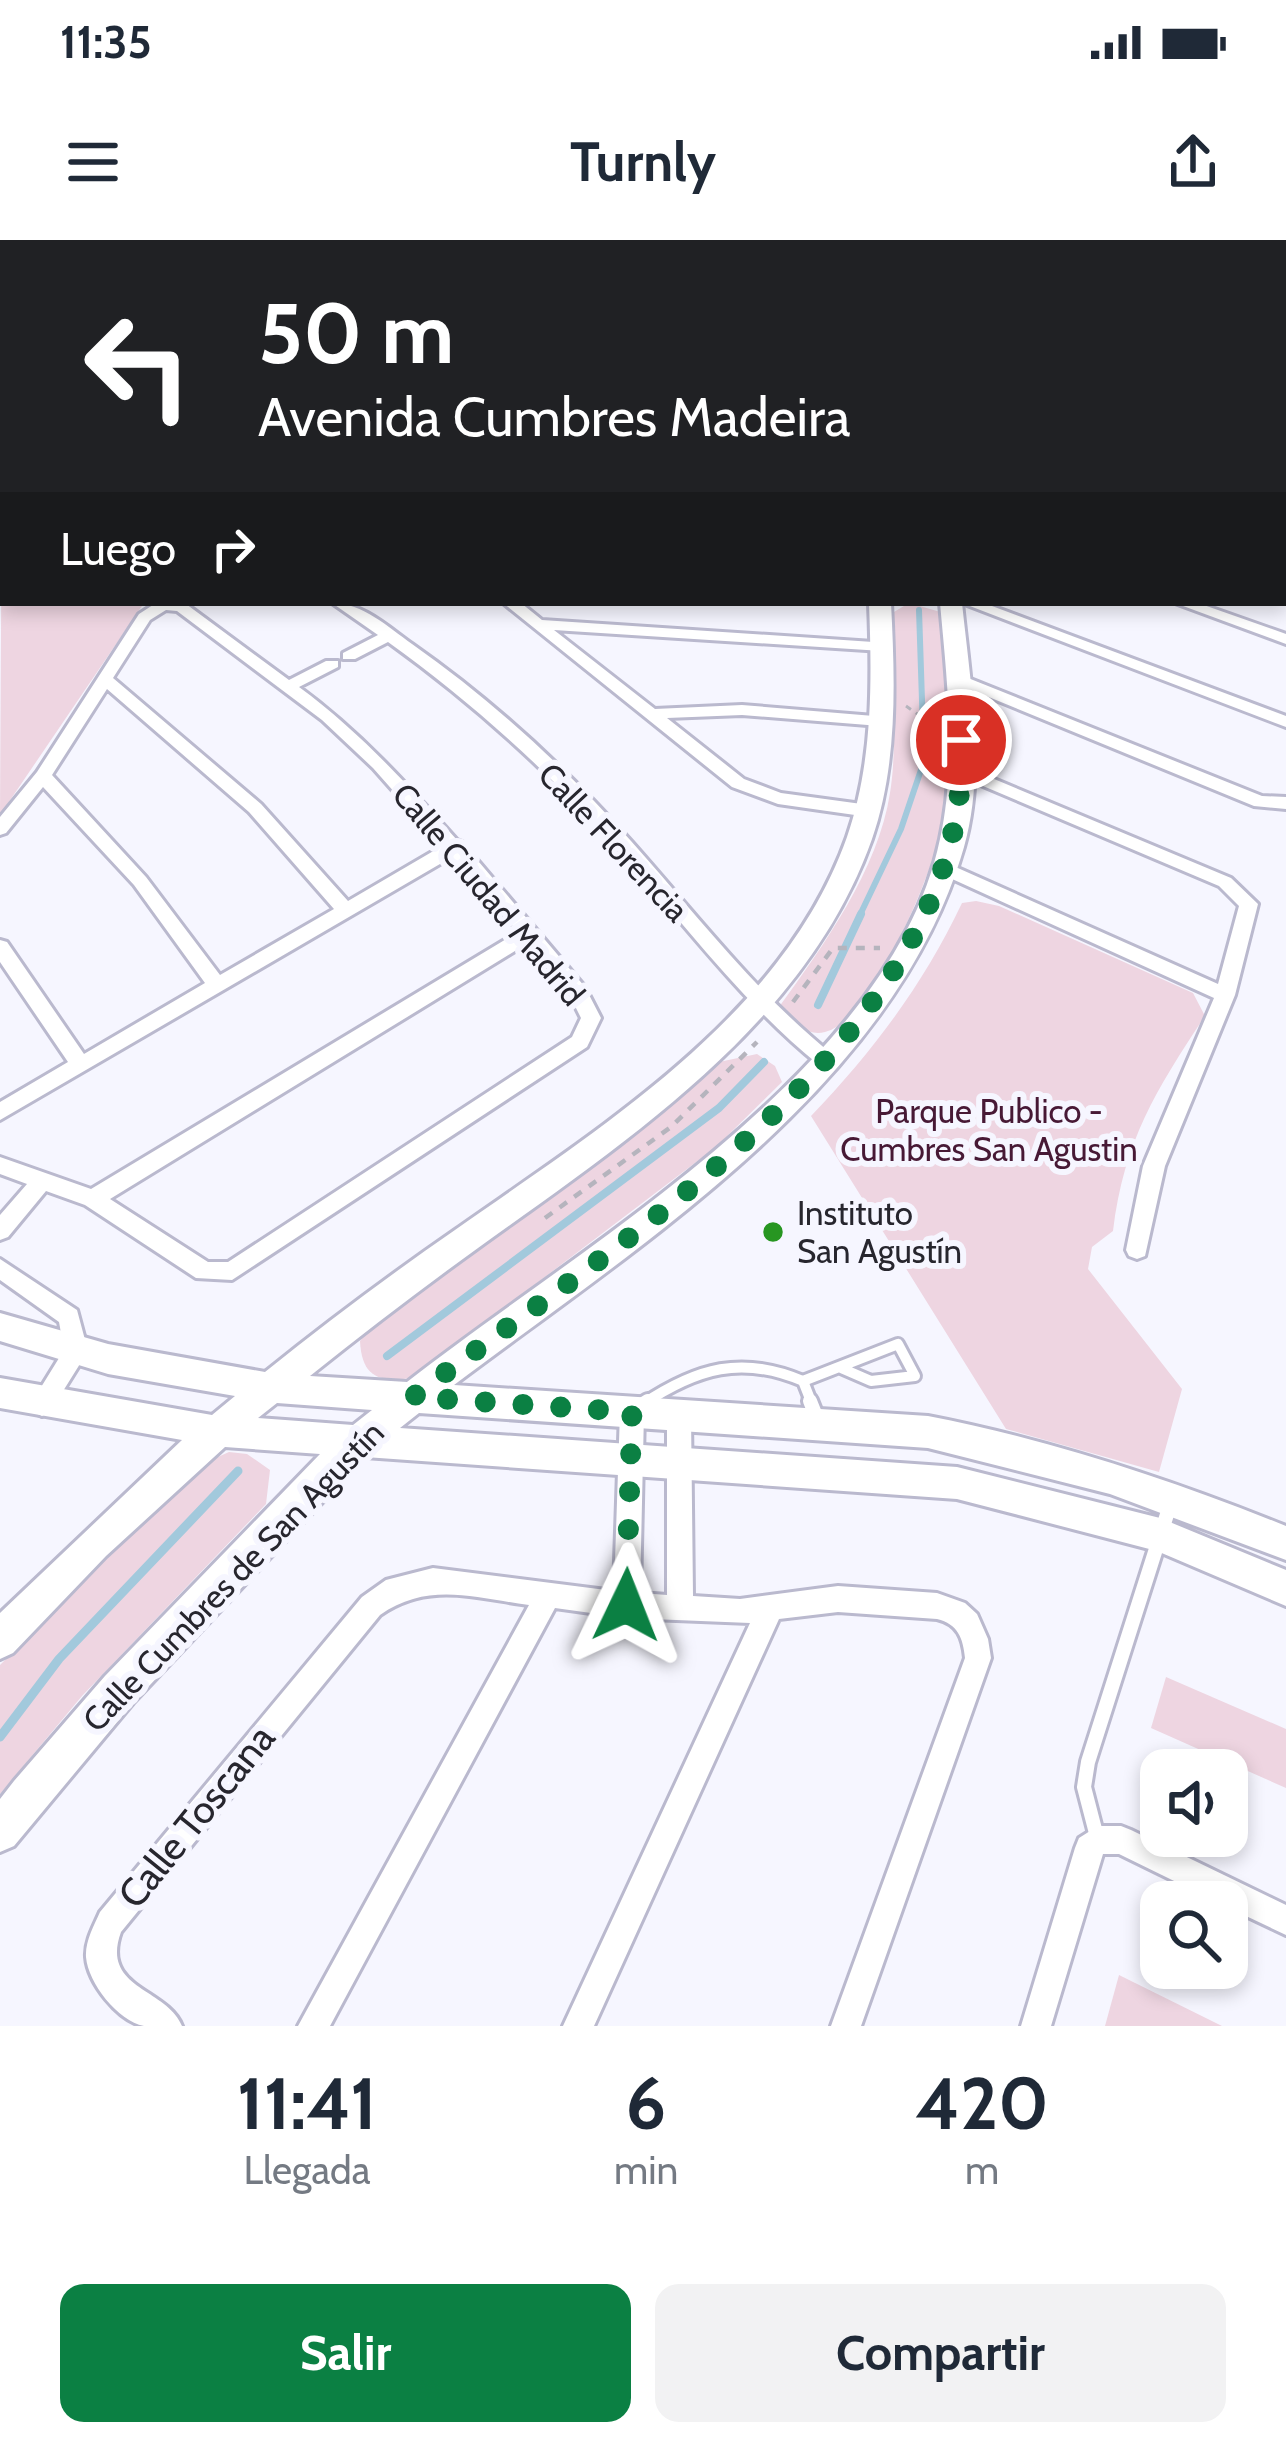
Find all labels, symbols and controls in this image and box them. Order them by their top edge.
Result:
text: 11:35 [60,15,152,69]
icon: menu [60,129,126,195]
text: Turnly [570,129,716,195]
icon: share [1160,129,1226,195]
text: 50 m [258,282,454,384]
icon: left [60,288,216,444]
text: Avenida Cumbres Madeira [258,384,851,450]
icon: right [200,516,266,582]
text: Luego [60,522,176,576]
pin [910,689,1012,791]
icon: arrive [928,707,994,773]
street label: Calle Florencia [530,754,698,930]
street label: Calle Ciudad Madrid [384,775,594,1013]
park label: Parque Publico - Cumbres San Agustin [840,1091,1138,1169]
place label: Instituto San Agustín [797,1193,962,1271]
marker: Instituto San Agustín [760,1219,786,1245]
street label: Calle Cumbres de San Agustín [74,1413,392,1739]
position arrow [563,1542,689,1668]
street label: Calle Toscana [108,1714,285,1917]
map controls [1140,1749,1248,1989]
button: sound [1140,1749,1248,1857]
button: search [1140,1881,1248,1989]
text: 11:41 [237,2060,377,2147]
text: 6 [626,2060,666,2147]
text: 420 [915,2060,1049,2147]
text: Llegada [243,2146,370,2194]
text: min [614,2146,678,2194]
text: m [965,2146,999,2194]
button: Salir [60,2284,631,2422]
button: Compartir [655,2284,1226,2422]

